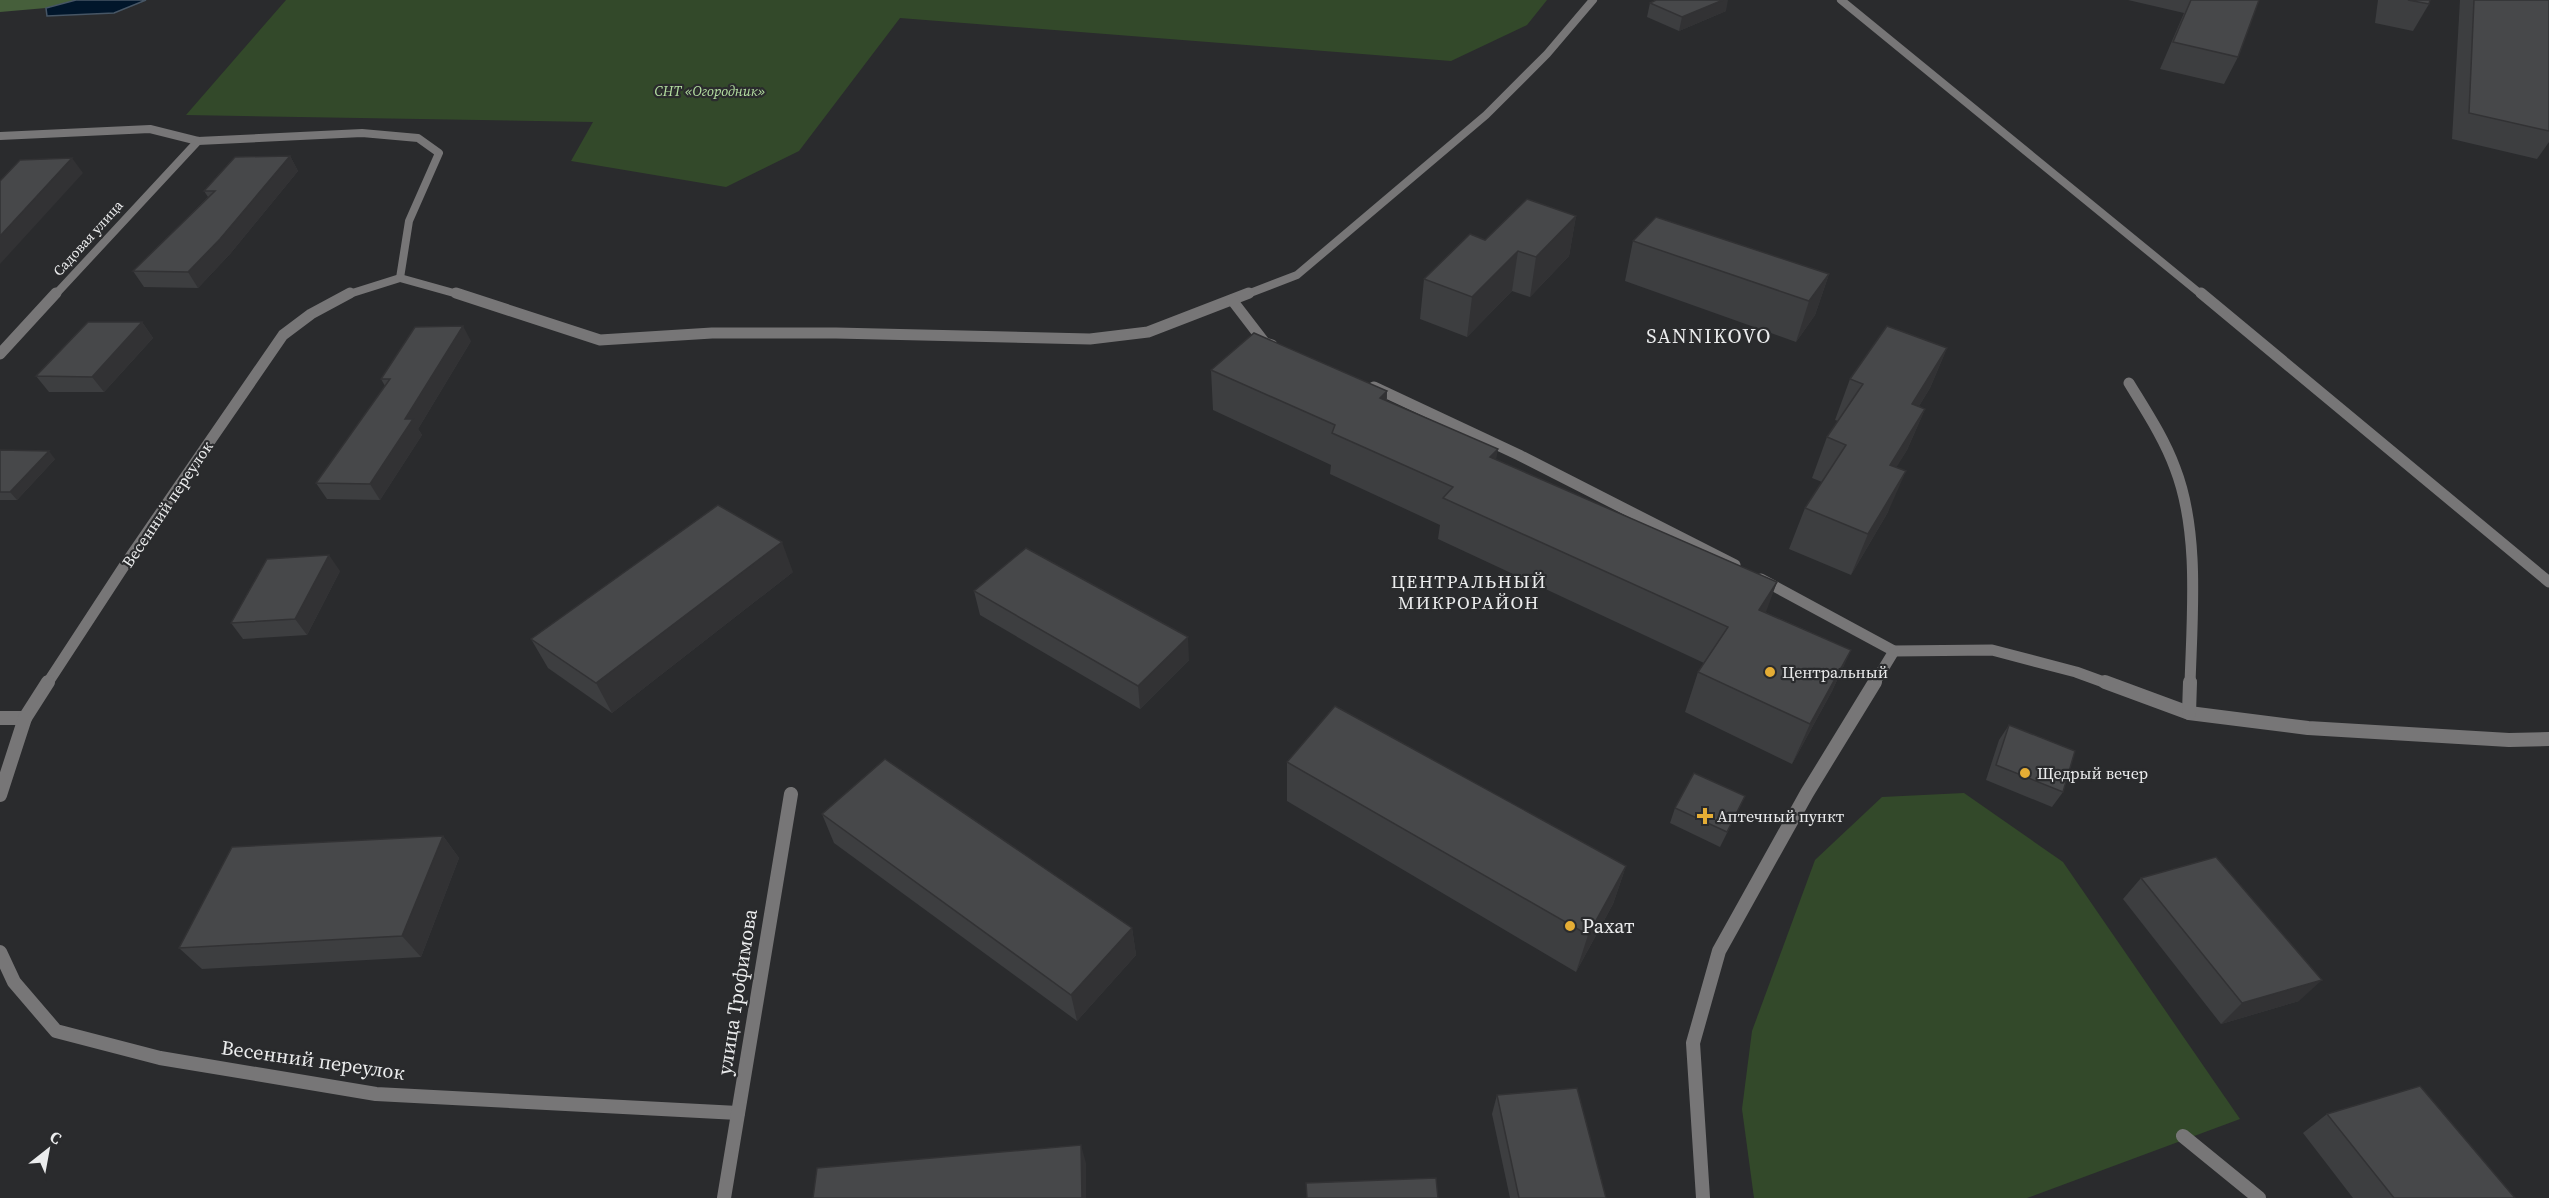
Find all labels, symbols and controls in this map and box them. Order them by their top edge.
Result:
park label: СНТ «Огородник» [655,81,765,101]
street label: Садовая улица [48,195,128,280]
district label: SANNIKOVO [1646,322,1772,350]
street label: Весенний переулок [116,436,218,572]
district label: ЦЕНТРАЛЬНЫЙ МИКРОРАЙОН [1391,569,1547,615]
place label: Центральный [1782,661,1888,683]
marker: Центральный [1763,665,1777,679]
place label: Щедрый вечер [2037,762,2148,784]
marker: Щедрый вечер [2018,766,2032,780]
place label: Аптечный пункт [1717,805,1845,827]
marker: Аптечный пункт [1698,809,1712,823]
street label: улица Трофимова [710,906,764,1077]
place label: Рахат [1582,912,1635,940]
marker: Рахат [1563,919,1577,933]
street label: Весенний переулок [219,1033,407,1087]
north arrow [18,1120,78,1180]
text: С [46,1125,66,1149]

